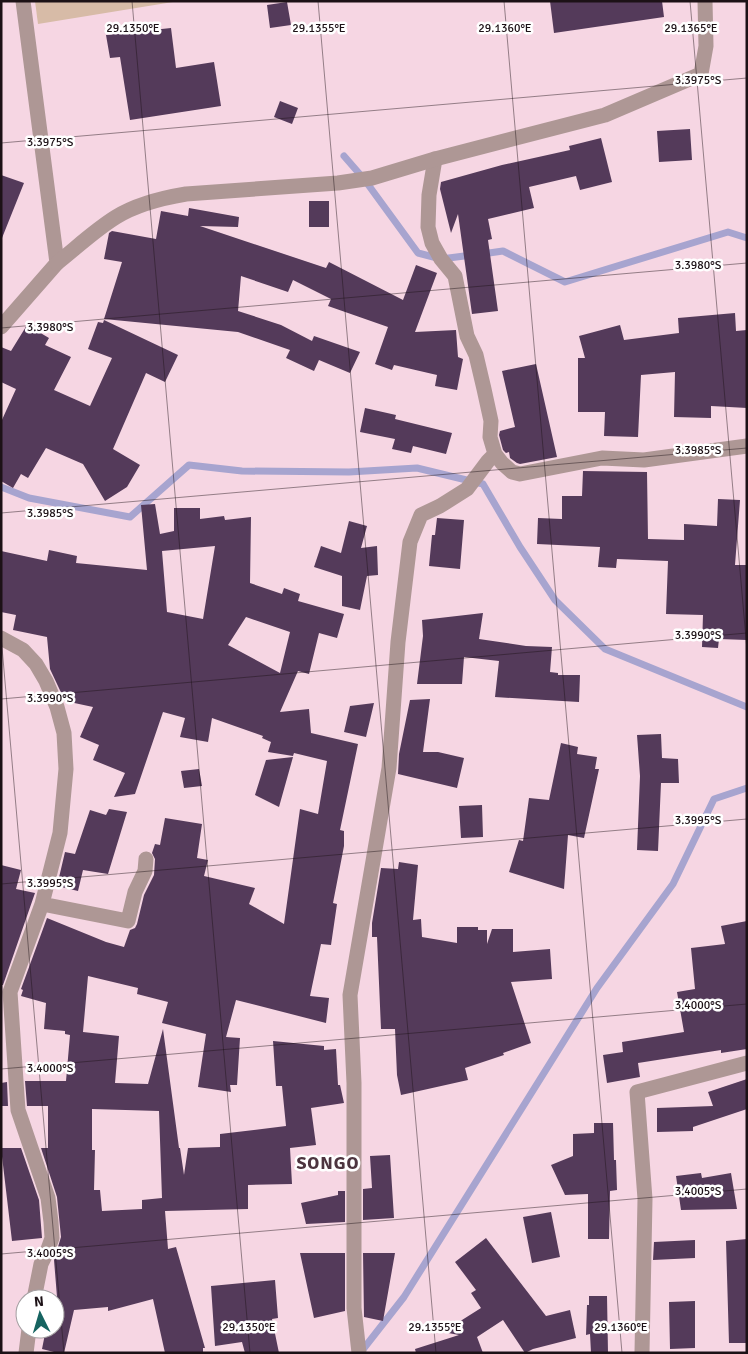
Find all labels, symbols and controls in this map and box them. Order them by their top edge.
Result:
text: 29.1350°E [106,21,160,36]
text: 29.1355°E [292,21,346,36]
text: 29.1360°E [478,21,532,36]
text: 29.1365°E [664,21,718,36]
text: 3.3975°S [675,73,722,88]
text: 3.3975°S [27,135,74,150]
text: 3.3980°S [675,258,722,273]
text: 3.3980°S [27,320,74,335]
text: 3.3985°S [675,443,722,458]
text: 3.3985°S [27,506,74,521]
text: 3.3990°S [675,628,722,643]
text: 3.3990°S [27,691,74,706]
text: 3.3995°S [675,813,722,828]
text: 3.3995°S [27,876,74,891]
text: 3.4000°S [675,998,722,1013]
text: 3.4000°S [27,1061,74,1076]
district label: SONGO [296,1152,360,1174]
text: 3.4005°S [675,1184,722,1199]
text: 3.4005°S [27,1246,74,1261]
north arrow [15,1289,65,1339]
text: N [33,1293,45,1310]
text: 29.1350°E [222,1320,276,1335]
text: 29.1355°E [408,1320,462,1335]
text: 29.1360°E [594,1320,648,1335]

